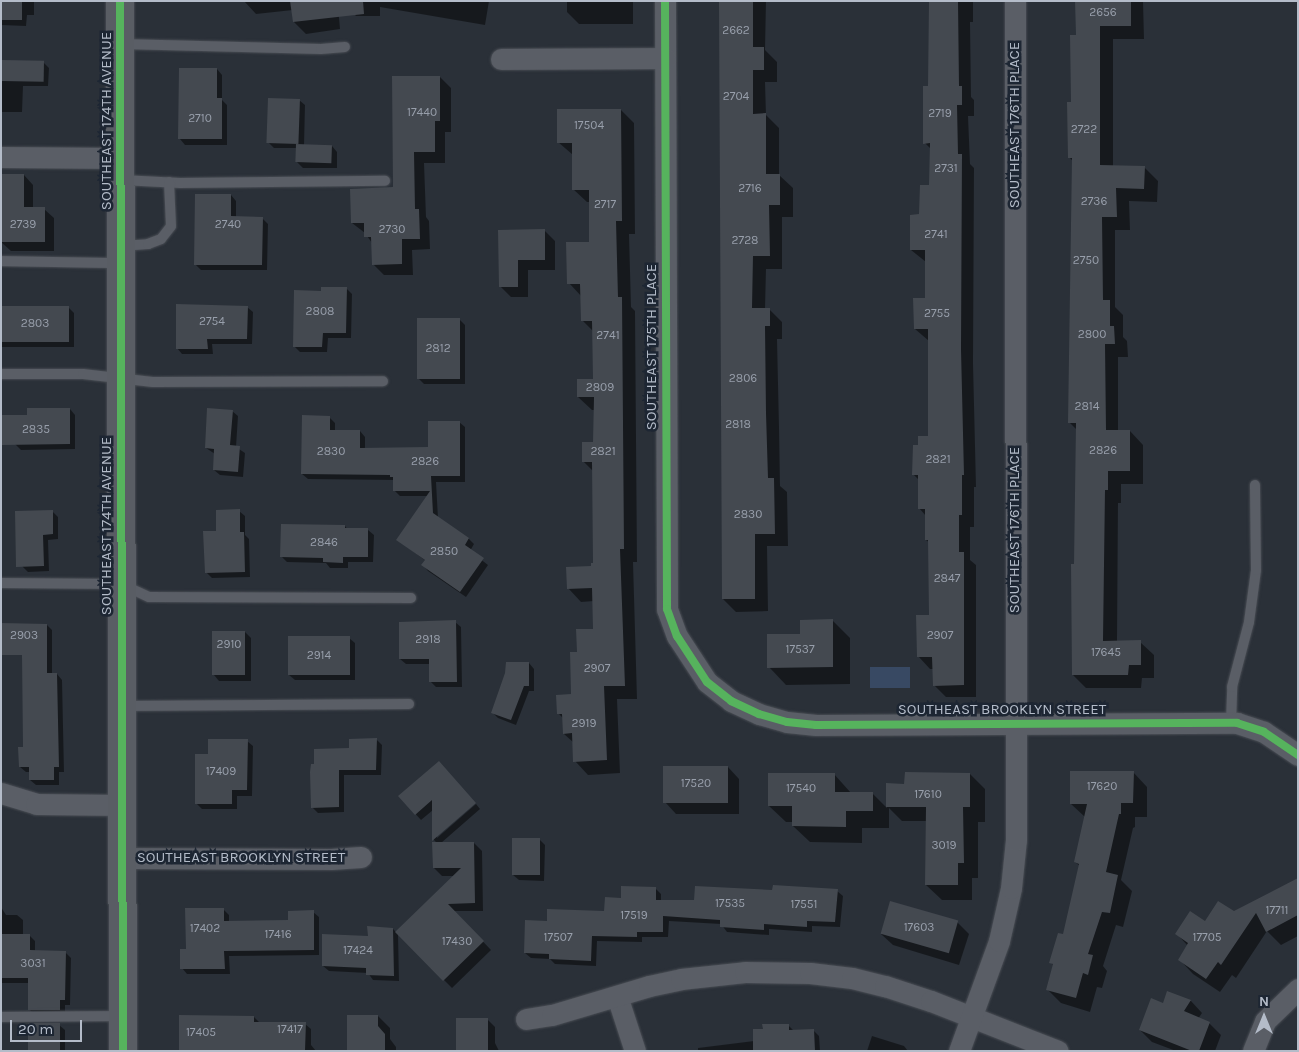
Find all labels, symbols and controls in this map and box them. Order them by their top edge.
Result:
house number: 2656 [1089,6,1117,20]
house number: 2662 [722,24,750,38]
street label: SOUTHEAST 174TH AVENUE [98,32,116,210]
street label: SOUTHEAST 176TH PLACE [1006,42,1024,208]
house number: 2704 [723,90,749,104]
house number: 17440 [407,106,437,120]
house number: 2719 [928,107,952,121]
house number: 2710 [188,112,212,126]
house number: 17504 [574,119,604,133]
house number: 2722 [1071,123,1097,137]
house number: 2731 [934,162,958,176]
house number: 2716 [738,182,762,196]
house number: 2736 [1081,195,1107,209]
house number: 2717 [594,198,616,212]
house number: 2739 [10,218,36,232]
house number: 2740 [215,218,241,232]
house number: 2730 [379,223,405,237]
house number: 2741 [924,228,948,242]
house number: 2728 [732,234,758,248]
house number: 2750 [1073,254,1099,268]
street label: SOUTHEAST 175TH PLACE [643,264,661,430]
house number: 2808 [306,305,334,319]
house number: 2755 [924,307,950,321]
house number: 2754 [199,315,225,329]
house number: 2803 [21,317,49,331]
house number: 2800 [1078,328,1106,342]
house number: 2741 [596,329,620,343]
house number: 2812 [425,342,451,356]
house number: 2806 [729,372,757,386]
house number: 2809 [586,381,614,395]
house number: 2814 [1075,400,1099,414]
house number: 2818 [725,418,751,432]
house number: 2835 [22,423,50,437]
street label: SOUTHEAST 174TH AVENUE [98,437,116,615]
house number: 2826 [1089,444,1117,458]
house number: 2830 [317,445,345,459]
house number: 2821 [590,445,616,459]
street label: SOUTHEAST 176TH PLACE [1006,447,1024,613]
house number: 2821 [925,453,951,467]
house number: 2826 [411,455,439,469]
house number: 2830 [734,508,762,522]
house number: 2846 [310,536,338,550]
house number: 2850 [430,545,458,559]
house number: 2847 [934,572,960,586]
house number: 2903 [10,629,38,643]
house number: 2907 [927,629,953,643]
house number: 2918 [415,633,441,647]
house number: 2910 [216,638,242,652]
house number: 17537 [785,643,815,657]
house number: 17645 [1091,646,1121,660]
house number: 2914 [307,649,331,663]
house number: 2907 [584,662,610,676]
street label: SOUTHEAST BROOKLYN STREET [898,701,1106,719]
house number: 2919 [572,717,596,731]
house number: 17409 [206,765,236,779]
house number: 17520 [681,777,711,791]
house number: 17620 [1087,780,1117,794]
house number: 17540 [786,782,816,796]
house number: 17610 [914,788,942,802]
house number: 3019 [931,839,957,853]
street label: SOUTHEAST BROOKLYN STREET [137,849,345,867]
house number: 17535 [715,897,745,911]
house number: 17551 [790,898,818,912]
house number: 17711 [1265,904,1289,918]
house number: 17519 [620,909,648,923]
house number: 17603 [904,921,934,935]
house number: 17402 [190,922,220,936]
house number: 17416 [264,928,292,942]
house number: 17507 [543,931,573,945]
house number: 17705 [1192,931,1222,945]
house number: 17430 [442,935,472,949]
house number: 17424 [343,944,373,958]
house number: 3031 [20,957,46,971]
north arrow [1239,992,1289,1042]
text: N [1259,993,1269,1010]
scale bar [12,1010,85,1042]
text: 20 m [18,1020,53,1038]
house number: 17417 [277,1023,303,1037]
house number: 17405 [186,1026,216,1040]

